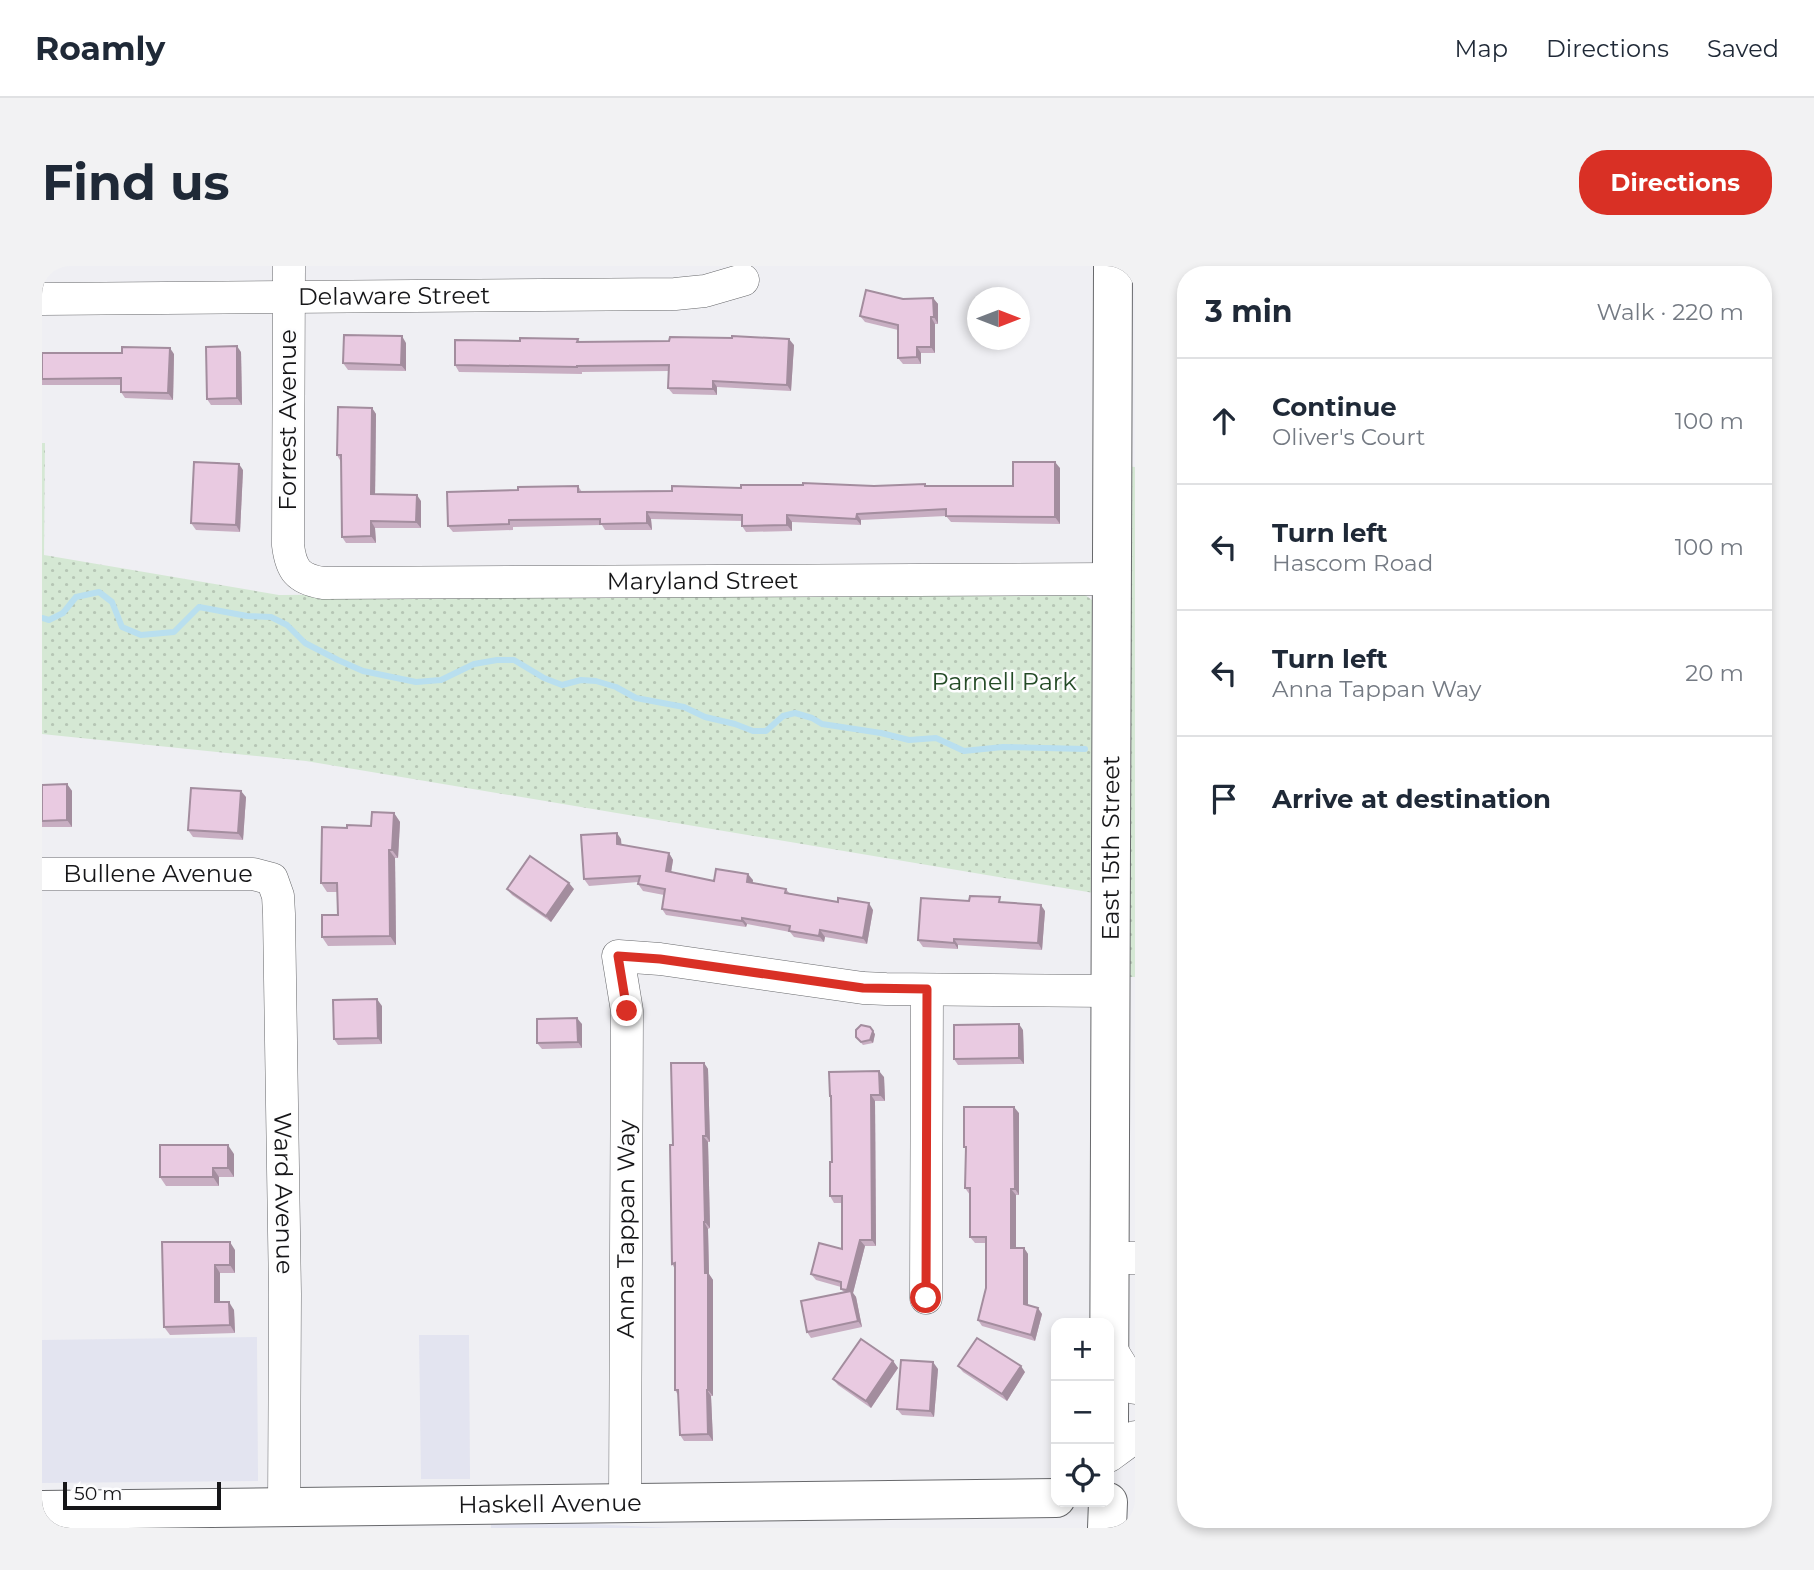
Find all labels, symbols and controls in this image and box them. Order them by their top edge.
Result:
text: Roamly [35,28,165,68]
text: Map [1455,34,1508,63]
text: Directions [1546,34,1669,63]
text: Saved [1707,34,1779,63]
button: Directions [1579,150,1772,215]
text: Find us [42,153,230,212]
street label: Delaware Street [298,280,490,311]
north arrow [967,287,1030,350]
text: 3 min [1205,293,1292,330]
text: Walk · 220 m [1597,298,1744,326]
street label: Forrest Avenue [273,329,302,511]
text: Continue [1272,391,1397,423]
icon: ahead [1205,402,1243,440]
text: 100 m [1675,407,1744,435]
text: Oliver's Court [1272,423,1425,451]
text: Turn left [1272,517,1388,549]
icon: left [1205,528,1243,566]
text: 100 m [1675,533,1744,561]
text: Hascom Road [1272,549,1433,577]
street label: Maryland Street [607,566,799,596]
text: Turn left [1272,643,1388,675]
icon: left [1205,654,1243,692]
text: 20 m [1685,659,1744,687]
park label: Parnell Park [931,667,1077,696]
text: Anna Tappan Way [1272,675,1481,703]
street label: East 15th Street [1096,755,1125,941]
icon: arrive [1205,780,1243,818]
text: Arrive at destination [1272,783,1551,815]
street label: Bullene Avenue [63,859,253,888]
route end [611,995,642,1026]
street label: Ward Avenue [268,1112,300,1275]
street label: Anna Tappan Way [611,1120,641,1338]
route start [910,1282,941,1313]
map controls [1051,1318,1114,1507]
button: + [1051,1318,1114,1381]
button: − [1051,1381,1114,1444]
button: locate [1051,1444,1114,1507]
scale bar [63,1479,220,1511]
text: 50 m [74,1482,122,1505]
street label: Haskell Avenue [458,1488,642,1519]

